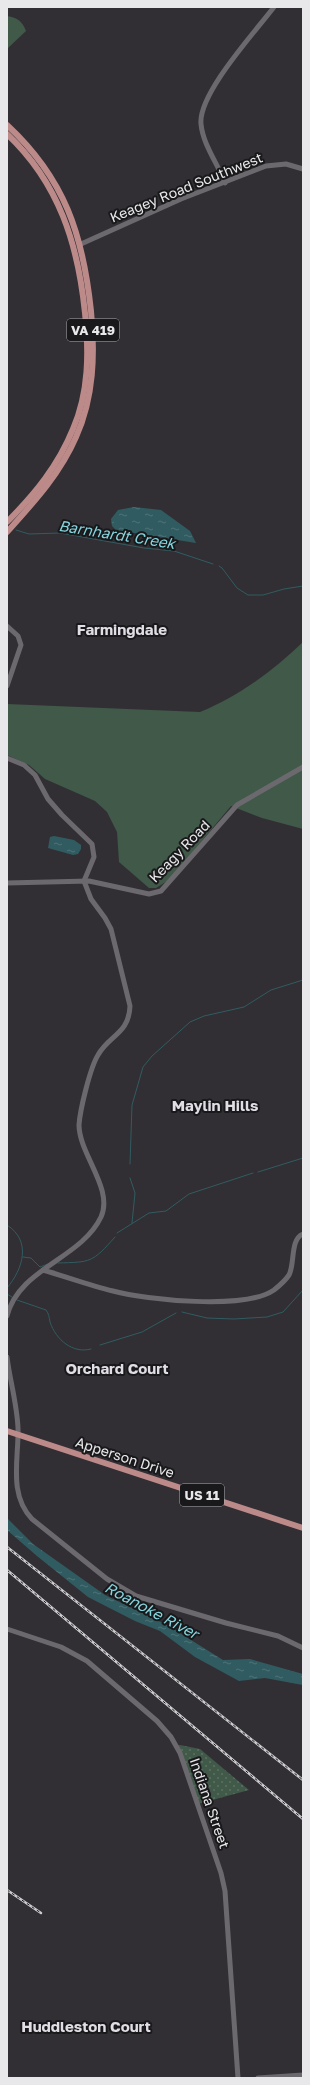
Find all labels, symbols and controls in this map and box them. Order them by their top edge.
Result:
street label: Keagey Road Southwest [107,149,265,225]
road number: VA 419 [67,319,119,341]
water label: Barnhardt Creek [57,516,178,552]
district label: Farmingdale [77,620,167,638]
street label: Keagy Road [145,816,213,886]
district label: Maylin Hills [172,1096,258,1114]
district label: Orchard Court [66,1359,168,1377]
street label: Apperson Drive [73,1433,177,1481]
road number: US 11 [180,1484,224,1506]
water label: Roanoke River [102,1578,204,1643]
street label: Indiana Street [187,1755,233,1851]
district label: Huddleston Court [21,2017,151,2035]

